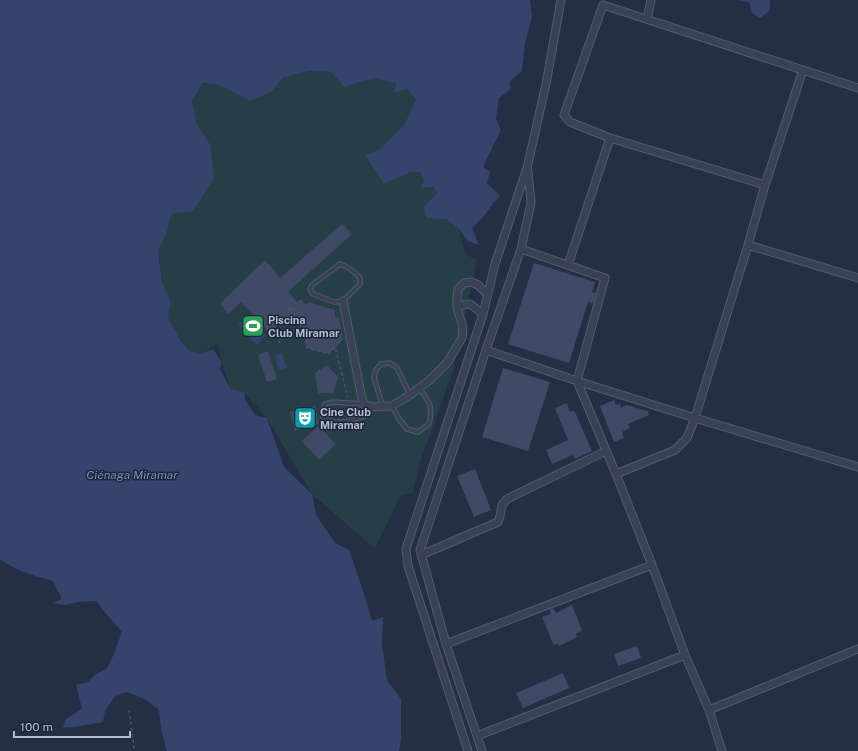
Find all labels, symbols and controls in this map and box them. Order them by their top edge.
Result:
sports icon: Piscina Club Miramar [240,313,266,339]
place label: Piscina Club Miramar [268,314,340,339]
theatre icon: Cine Club Miramar [292,405,318,431]
place label: Cine Club Miramar [320,406,371,431]
water label: Ciénaga Miramar [86,468,178,482]
scale bar [14,713,130,739]
text: 100 m [20,720,53,734]

